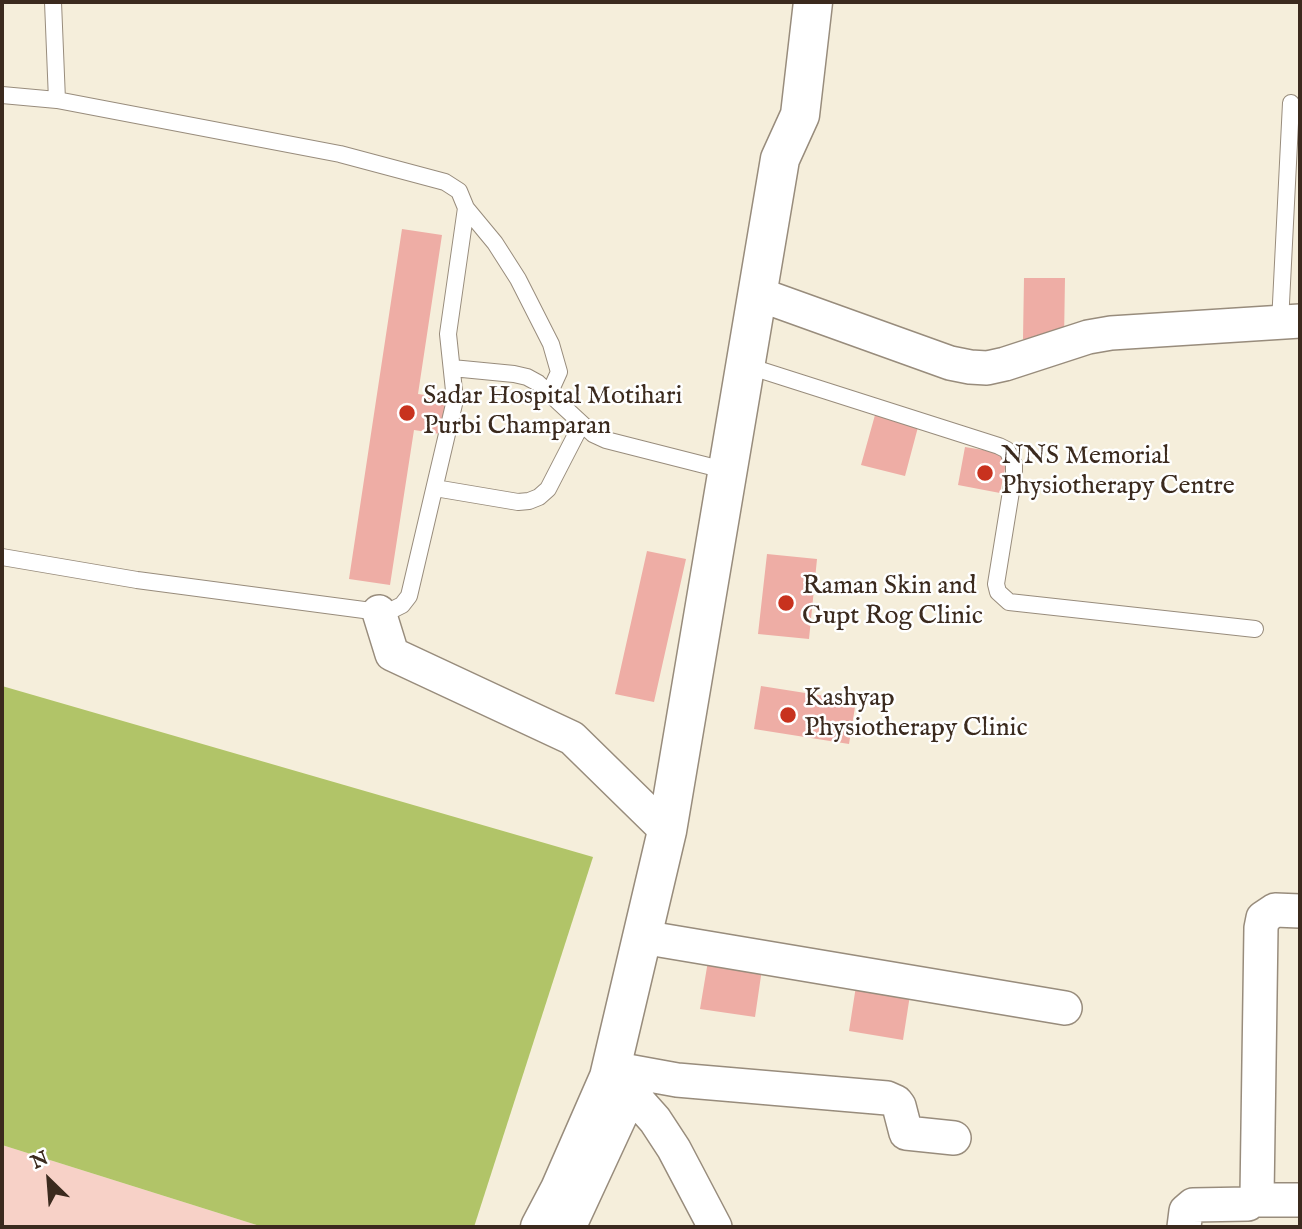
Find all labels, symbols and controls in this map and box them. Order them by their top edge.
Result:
place label: Sadar Hospital Motihari Purbi Champaran [423,382,682,444]
marker: Sadar Hospital Motihari Purbi Champaran [397,403,417,423]
place label: NNS Memorial Physiotherapy Centre [1001,442,1235,504]
marker: NNS Memorial Physiotherapy Centre [975,463,995,483]
place label: Raman Skin and Gupt Rog Clinic [802,572,983,634]
marker: Raman Skin and Gupt Rog Clinic [776,593,796,613]
place label: Kashyap Physiotherapy Clinic [804,684,1028,746]
marker: Kashyap Physiotherapy Clinic [778,705,798,725]
north arrow [14,1145,84,1215]
text: N [28,1147,53,1175]

